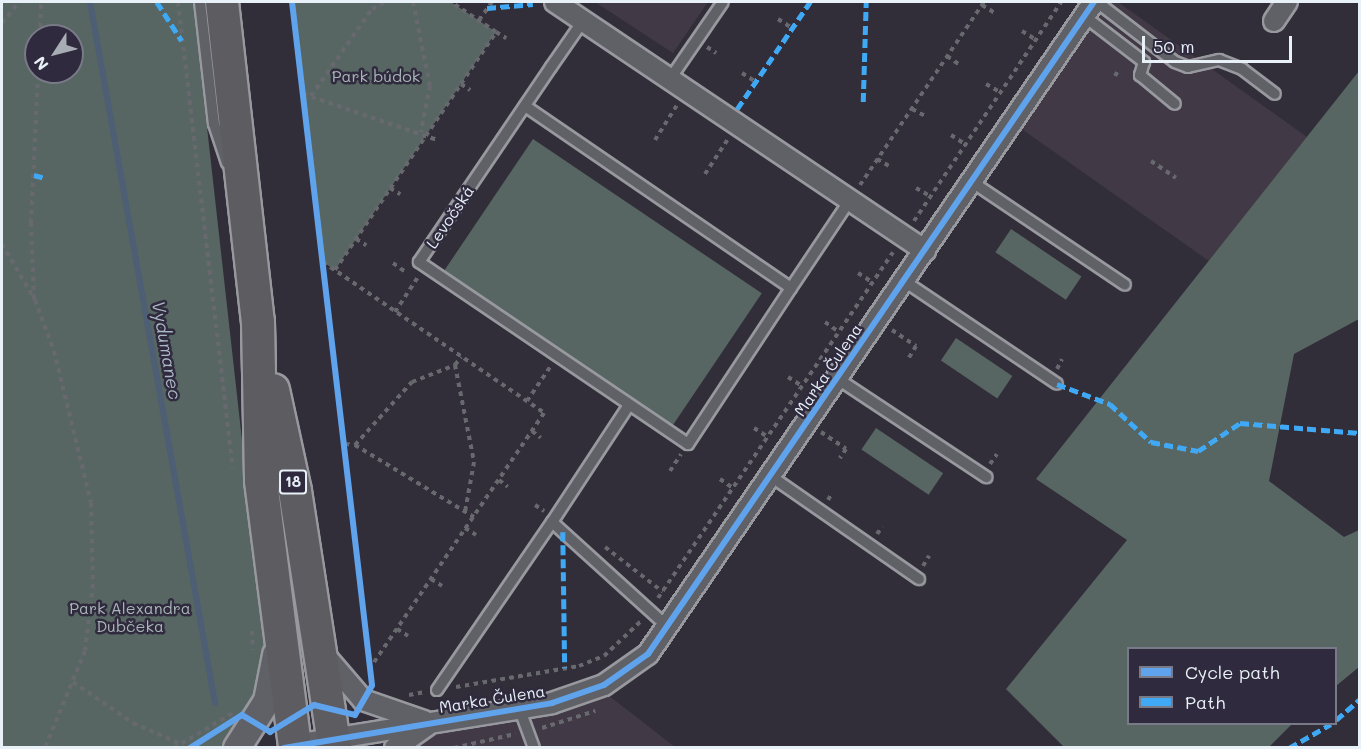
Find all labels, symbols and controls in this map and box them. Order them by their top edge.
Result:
north arrow [24,24,84,84]
scale bar [1145,24,1295,62]
text: 50 m [1153,34,1195,58]
text: N [29,53,53,75]
park label: Park búdok [332,66,420,86]
street label: Levočská [422,182,478,252]
water label: Vydumanec [148,299,186,401]
street label: Marka Čulena [790,320,866,420]
road number: 18 [278,470,308,494]
park label: Park Alexandra Dubčeka [69,598,191,636]
legend [1127,647,1337,725]
text: Cycle path [1185,660,1280,684]
street label: Marka Čulena [438,681,546,717]
text: Path [1185,690,1225,714]

